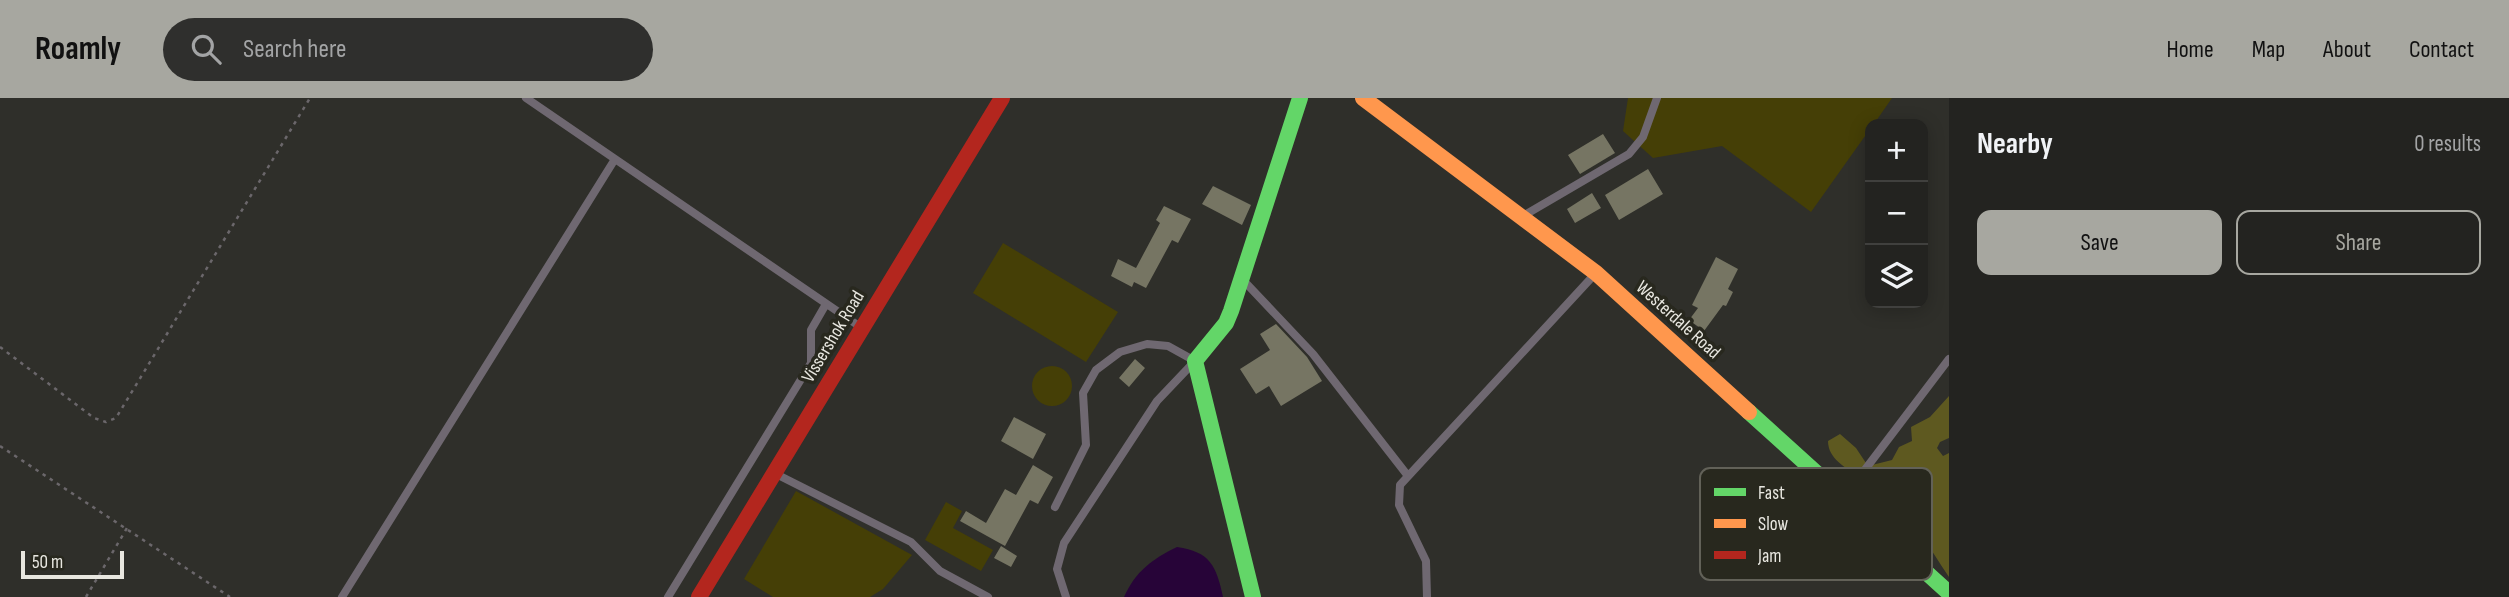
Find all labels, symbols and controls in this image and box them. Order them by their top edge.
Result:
search box [163,18,653,81]
text: Roamly [35,29,121,69]
icon: search [187,30,225,68]
text: Search here [243,34,346,65]
text: Home [2166,35,2214,64]
text: Map [2252,35,2285,64]
text: About [2323,35,2371,64]
text: Contact [2409,35,2474,64]
map controls [1865,119,1928,308]
button: + [1865,119,1928,182]
text: Nearby [1977,126,2053,162]
text: 0 results [2414,130,2481,158]
button: − [1865,182,1928,245]
button: Save [1977,210,2222,275]
button: Share [2236,210,2481,275]
button: layers [1865,245,1928,308]
street label: Westerdale Road [1631,276,1725,364]
street label: Vissershok Road [797,287,870,387]
legend [1700,468,1932,580]
text: Fast [1758,482,1785,505]
text: Slow [1758,513,1788,536]
text: Jam [1757,545,1781,568]
scale bar [21,548,124,580]
text: 50 m [32,551,63,574]

